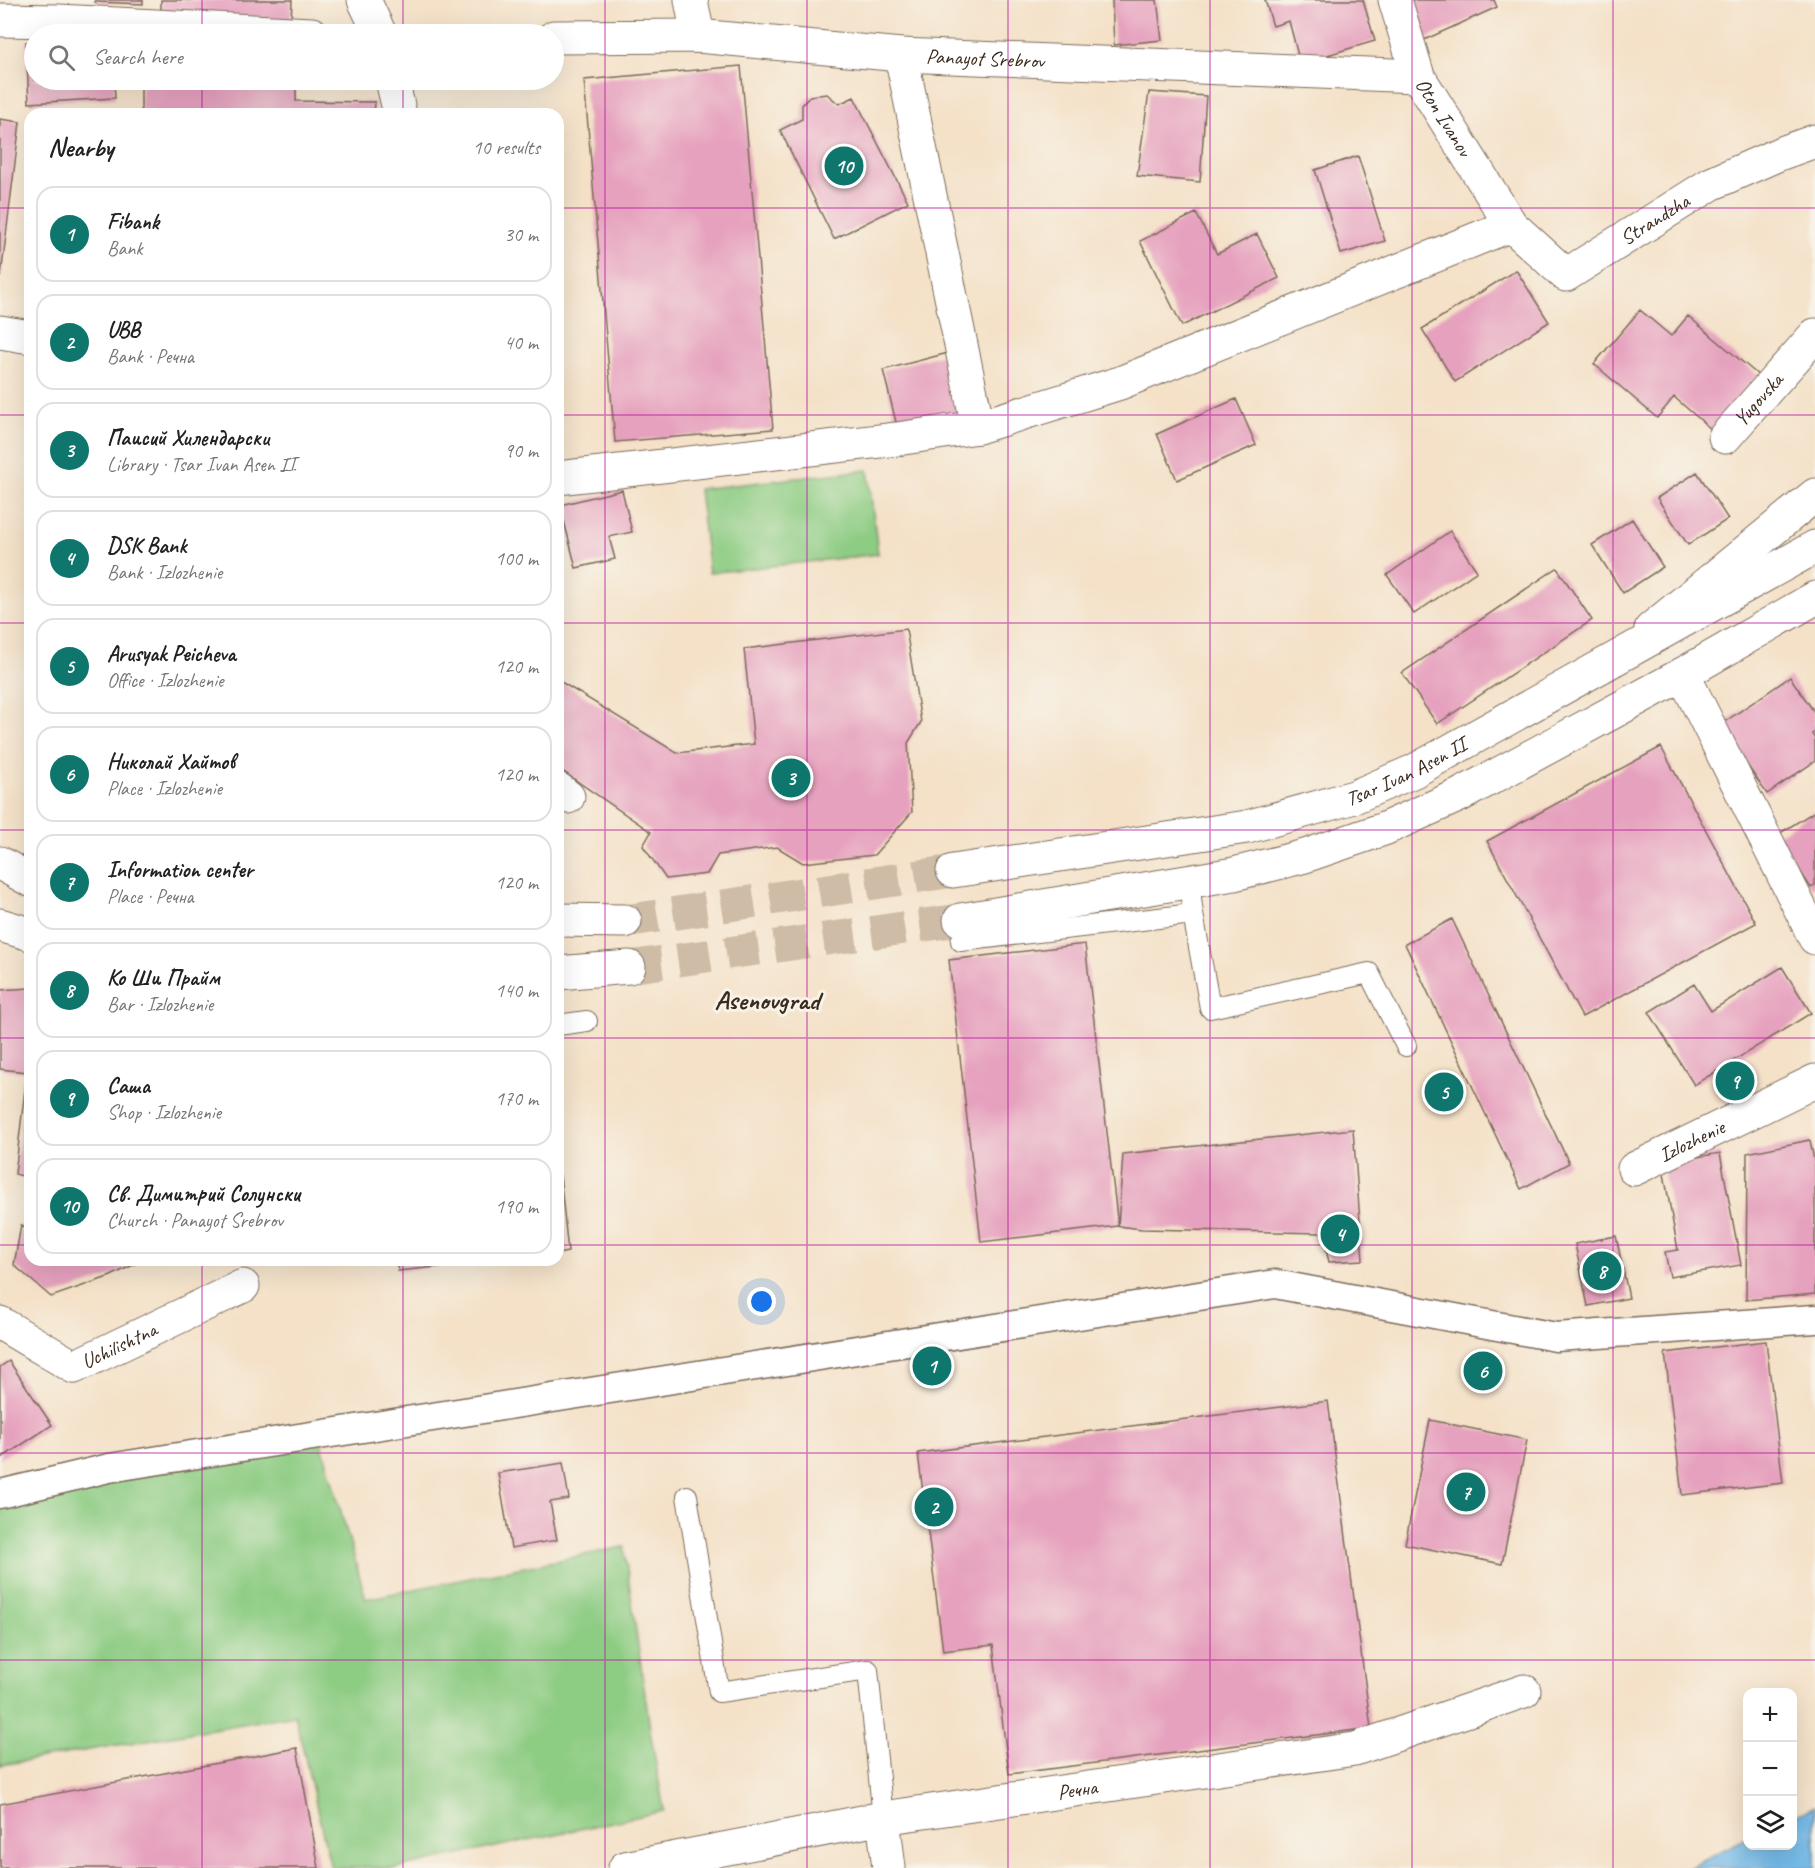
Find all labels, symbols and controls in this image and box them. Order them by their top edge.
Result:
search box [24,24,564,90]
icon: search [45,41,78,74]
text: Search here [93,43,183,71]
street label: Panayot Srebrov [926,43,1047,74]
street label: Oton Ivanov [1410,73,1479,163]
text: Nearby [48,131,113,164]
text: 10 results [472,135,540,160]
pin: 10 [824,144,864,188]
street label: Strandzha [1615,187,1695,251]
text: Fibank [107,208,159,236]
text: 1 [65,222,74,247]
text: 30 m [504,222,538,247]
text: Bank [107,236,142,261]
text: UBB [107,316,141,344]
text: 2 [65,330,74,355]
text: 40 m [504,330,538,355]
text: Bank · Речна [107,344,194,369]
street label: Yugovska [1728,366,1790,432]
text: Паисий Хилендарски [107,424,269,452]
text: 3 [65,438,74,463]
text: 90 m [504,438,538,463]
text: Library · Tsar Ivan Asen II [107,452,296,477]
text: DSK Bank [107,532,186,560]
text: 4 [65,546,74,571]
text: 100 m [495,546,538,571]
text: Bank · Izlozhenie [107,560,222,585]
text: Arusyak Peicheva [107,640,236,668]
text: 5 [65,654,74,679]
text: 120 m [495,654,538,679]
text: Office · Izlozhenie [107,668,223,693]
street label: Tsar Ivan Asen II [1343,729,1475,812]
text: Николай Хайтов [107,748,235,776]
pin: 3 [772,756,810,800]
text: 6 [65,762,74,787]
text: 120 m [495,762,538,787]
text: Place · Izlozhenie [107,776,222,801]
text: Information center [107,856,253,884]
text: 7 [65,870,74,895]
text: 120 m [495,870,538,895]
text: Place · Речна [107,884,194,909]
text: Ко Ши Прайм [107,964,220,992]
text: 8 [65,978,74,1003]
text: 140 m [495,978,538,1003]
district label: Asenovgrad [715,983,824,1017]
text: Bar · Izlozhenie [107,992,213,1017]
pin: 9 [1716,1058,1754,1104]
pin: 5 [1424,1070,1464,1114]
text: Саша [107,1072,150,1100]
text: 9 [65,1086,74,1111]
text: 170 m [495,1086,538,1111]
text: Shop · Izlozhenie [107,1100,221,1125]
street label: Izlozhenie [1654,1113,1731,1168]
text: Св. Димитрий Солунски [107,1180,300,1208]
text: 10 [61,1194,79,1219]
text: 190 m [495,1194,538,1219]
text: Church · Panayot Srebrov [107,1208,283,1233]
pin: 4 [1320,1212,1360,1256]
pin: 8 [1582,1248,1622,1294]
your location [747,1287,776,1316]
street label: Uchilishtna [77,1315,163,1375]
pin: 1 [912,1344,952,1388]
pin: 6 [1464,1348,1502,1394]
pin: 7 [1446,1470,1486,1514]
pin: 2 [914,1484,954,1530]
map controls [1743,1688,1797,1850]
button: + [1743,1688,1797,1742]
button: − [1743,1742,1797,1796]
street label: Речна [1056,1774,1100,1805]
button: layers [1743,1796,1797,1850]

